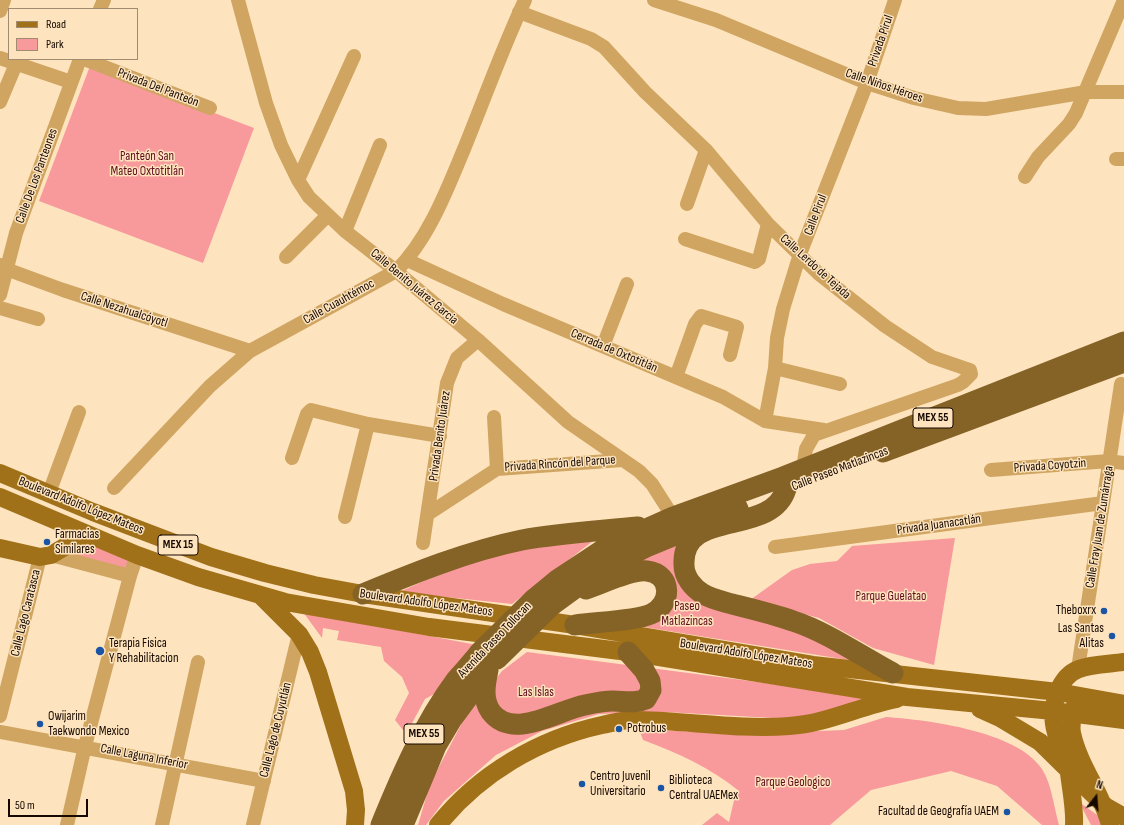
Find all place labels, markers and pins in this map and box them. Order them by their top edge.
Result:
place label: Farmacias Similares [55,527,99,558]
marker: Farmacias Similares [42,537,52,547]
place label: Theboxrx [1056,603,1096,619]
marker: Theboxrx [1099,606,1109,616]
place label: Las Santas Alitas [1058,621,1104,652]
marker: Las Santas Alitas [1107,631,1117,641]
place label: Terapia Fisica Y Rehabilitacion [109,636,179,667]
marker: Terapia Fisica Y Rehabilitacion [94,645,106,657]
place label: Owijarim Taekwondo Mexico [48,709,129,740]
marker: Owijarim Taekwondo Mexico [35,719,45,729]
place label: Potrobus [627,721,666,737]
marker: Potrobus [614,724,624,734]
place label: Centro Juvenil Universitario [590,769,651,800]
place label: Biblioteca Central UAEMex [669,773,738,804]
marker: Centro Juvenil Universitario [577,779,587,789]
marker: Biblioteca Central UAEMex [656,783,666,793]
place label: Facultad de Geografía UAEM [878,804,999,820]
marker: Facultad de Geografía UAEM [1002,807,1012,817]

